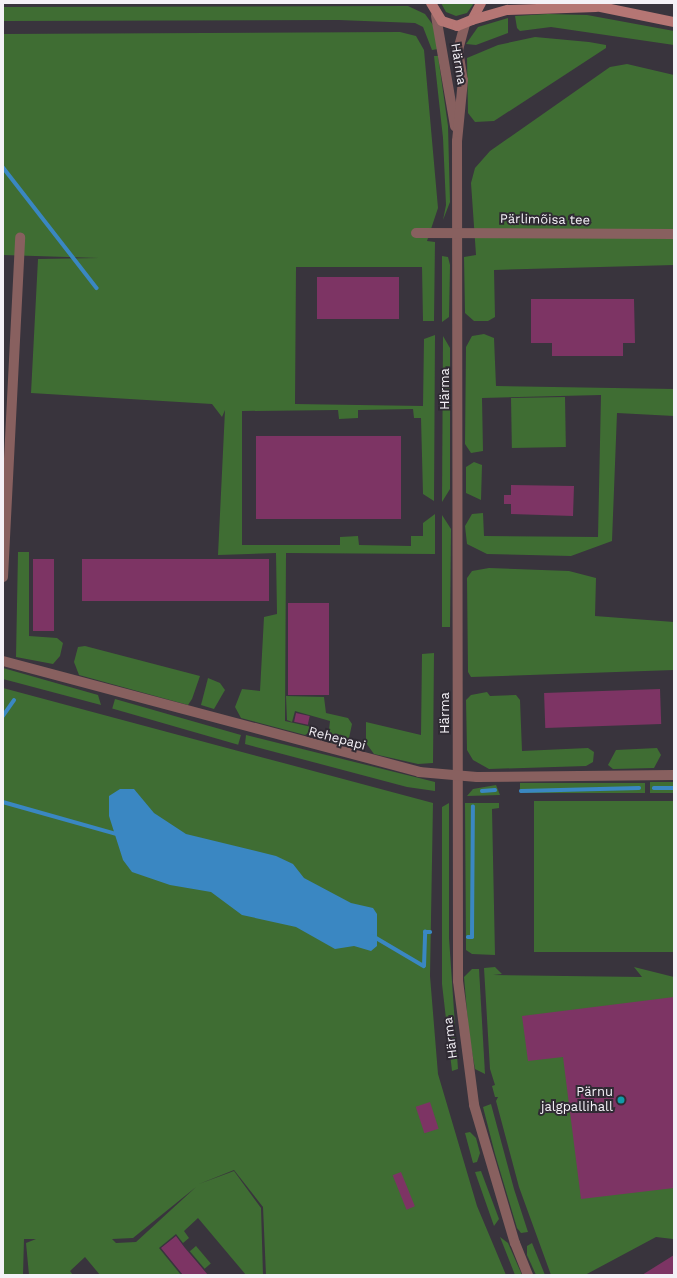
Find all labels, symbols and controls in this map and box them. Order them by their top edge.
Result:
street label: Härma [447,42,469,86]
street label: Pärlimõisa tee [499,211,591,229]
street label: Härma [437,368,453,410]
street label: Härma [437,692,453,734]
street label: Rehepapi [307,724,367,754]
street label: Härma [441,1016,461,1060]
place label: Pärnu jalgpallihall [541,1085,613,1116]
marker: Pärnu jalgpallihall [616,1095,626,1105]

